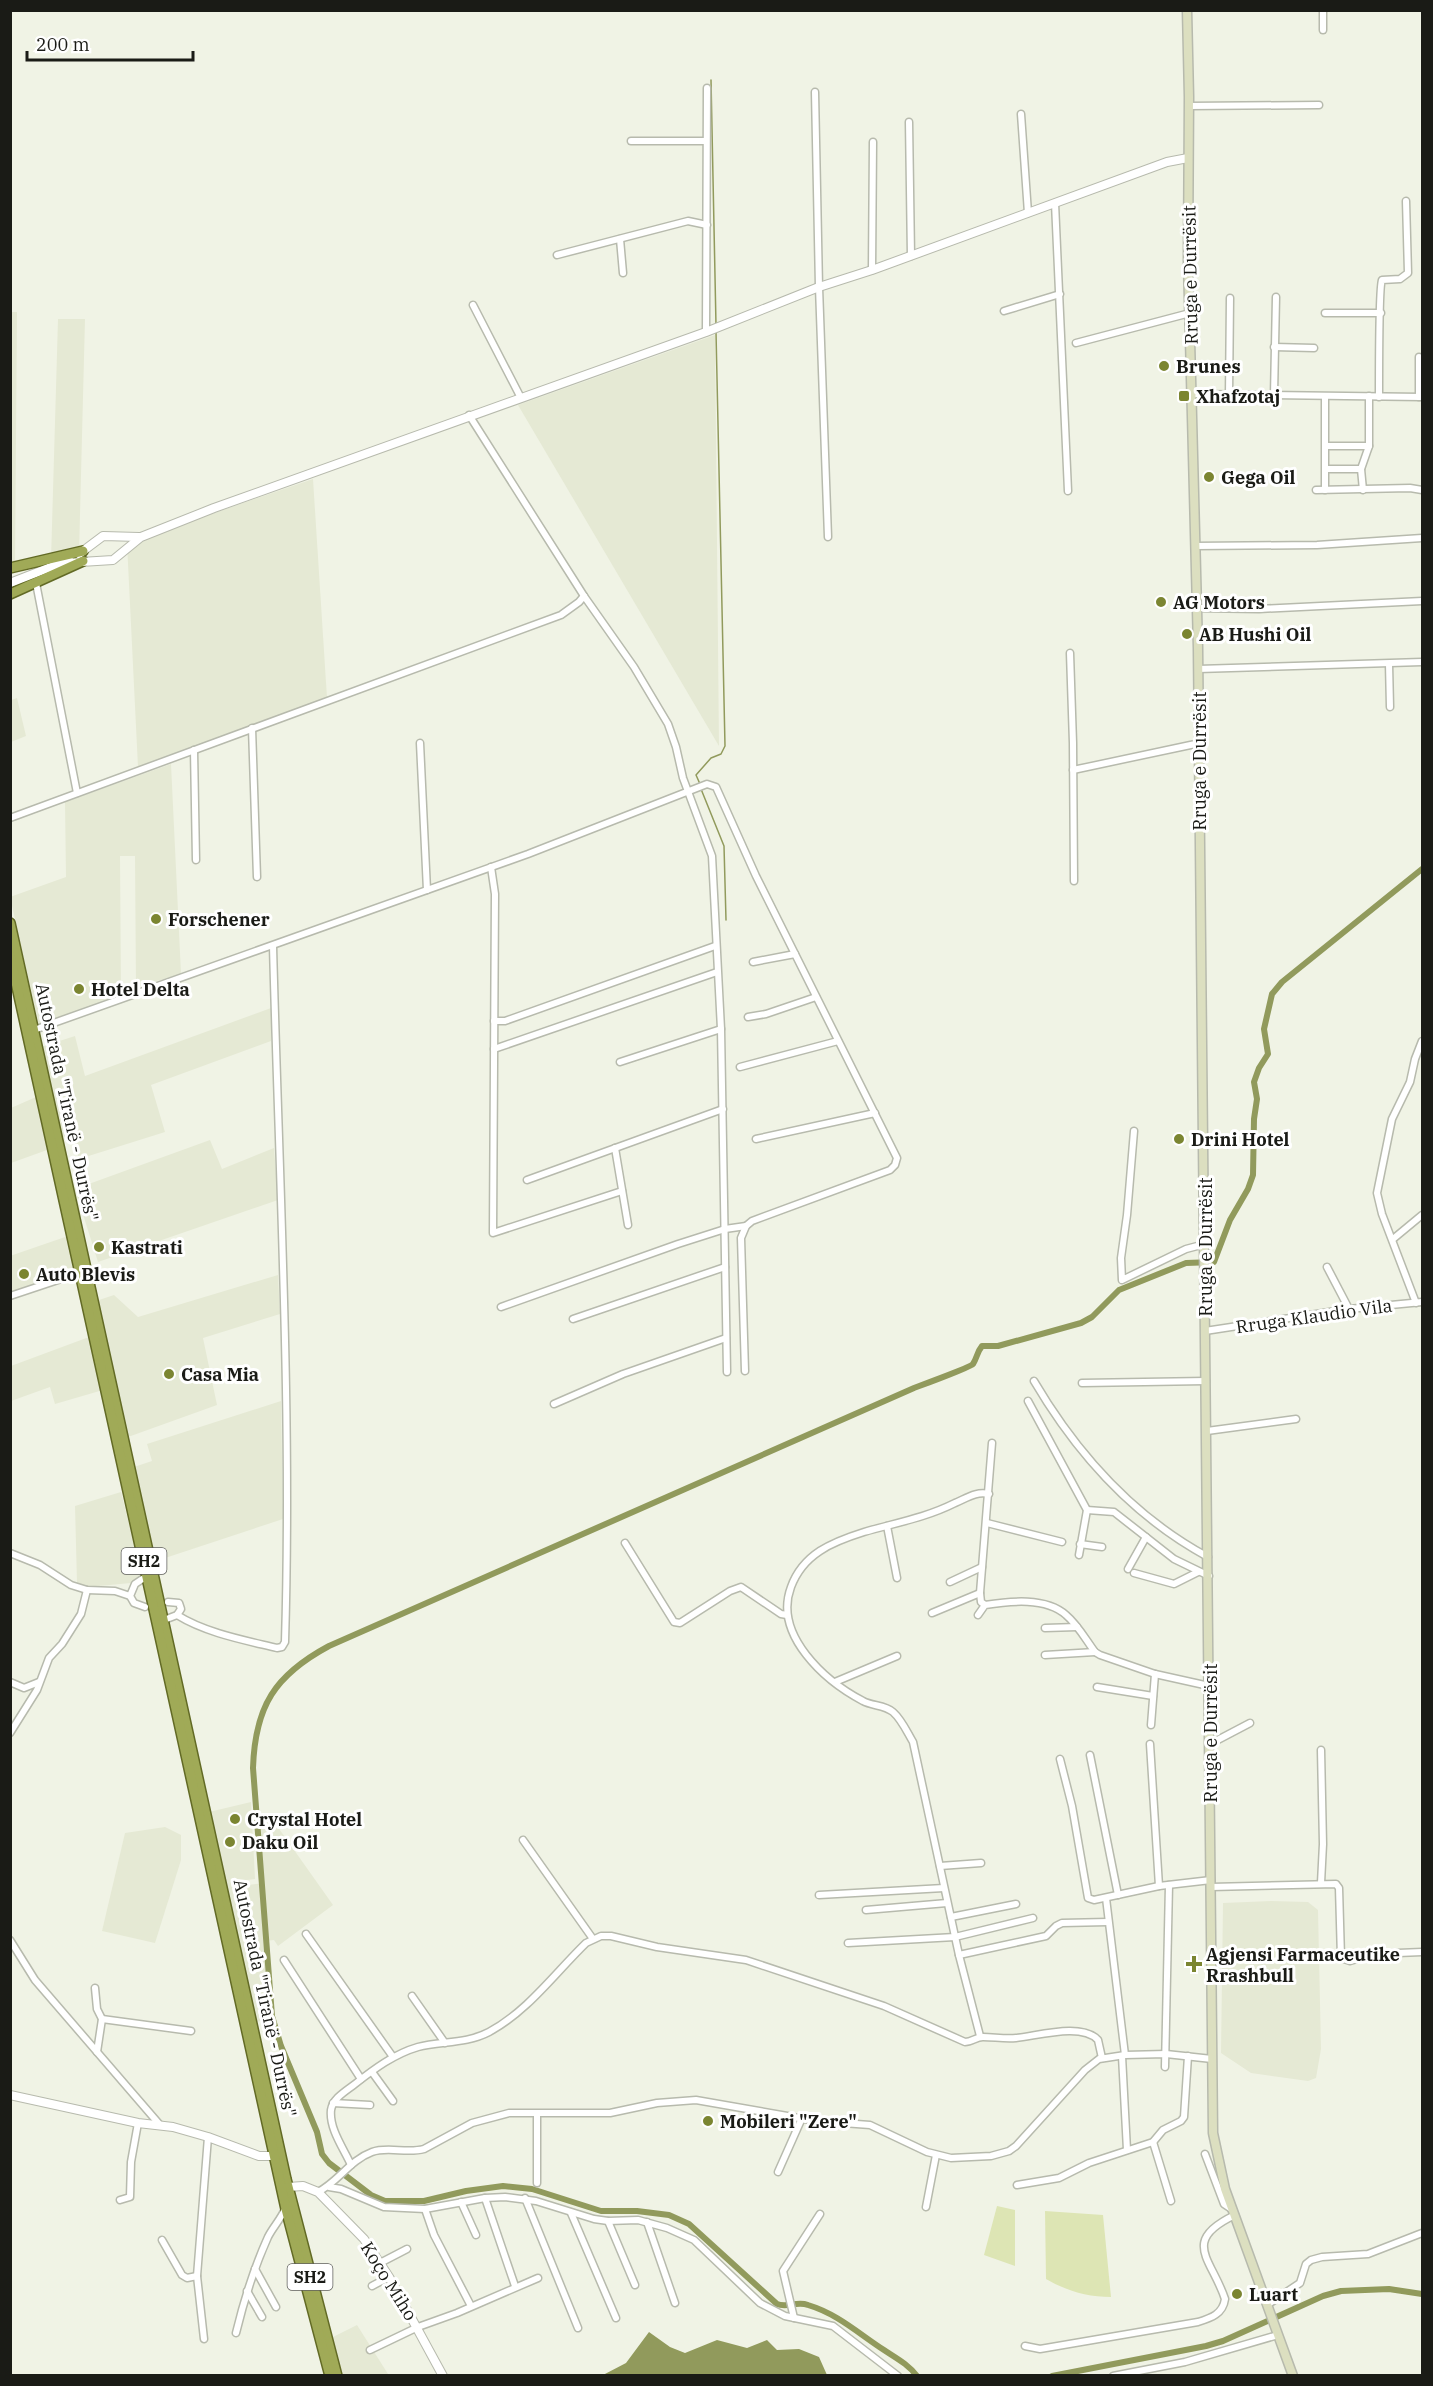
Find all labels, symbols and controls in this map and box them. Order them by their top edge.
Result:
scale bar [27,24,194,62]
text: 200 m [36,33,90,56]
street label: Rruga e Durrësit [1177,205,1203,345]
place label: Brunes [1176,355,1241,378]
marker: Brunes [1157,359,1171,373]
place label: Xhafzotaj [1196,385,1280,408]
marker: Xhafzotaj [1177,389,1191,403]
place label: Gega Oil [1221,466,1296,489]
marker: Gega Oil [1202,470,1216,484]
place label: AG Motors [1173,591,1265,614]
marker: AG Motors [1154,595,1168,609]
place label: AB Hushi Oil [1199,623,1311,646]
marker: AB Hushi Oil [1180,627,1194,641]
street label: Rruga e Durrësit [1188,691,1211,831]
place label: Forschener [168,908,270,931]
marker: Forschener [149,912,163,926]
place label: Hotel Delta [91,978,190,1001]
street label: Autostrada "Tiranë - Durrës" [31,981,103,1223]
marker: Hotel Delta [72,982,86,996]
place label: Drini Hotel [1191,1128,1290,1151]
marker: Drini Hotel [1172,1132,1186,1146]
street label: Rruga e Durrësit [1194,1177,1217,1317]
place label: Kastrati [111,1236,183,1259]
marker: Kastrati [92,1240,106,1254]
place label: Auto Blevis [36,1263,135,1286]
marker: Auto Blevis [17,1267,31,1281]
street label: Rruga Klaudio Vila [1234,1294,1394,1338]
place label: Casa Mia [181,1363,259,1386]
marker: Casa Mia [162,1367,176,1381]
road number: SH2 [122,1548,166,1574]
street label: Rruga e Durrësit [1199,1663,1222,1803]
place label: Crystal Hotel [247,1808,362,1831]
marker: Crystal Hotel [228,1812,242,1826]
place label: Daku Oil [242,1831,318,1854]
marker: Daku Oil [223,1835,237,1849]
street label: Autostrada "Tiranë - Durrës" [229,1877,301,2119]
place label: Agjensi Farmaceutike Rrashbull [1206,1943,1400,1987]
marker: Agjensi Farmaceutike Rrashbull [1187,1957,1201,1971]
place label: Mobileri "Zere" [720,2110,857,2133]
marker: Mobileri "Zere" [701,2114,715,2128]
street label: Koço Miho [356,2237,422,2325]
road number: SH2 [288,2264,332,2290]
place label: Luart [1249,2283,1298,2306]
marker: Luart [1230,2287,1244,2301]

